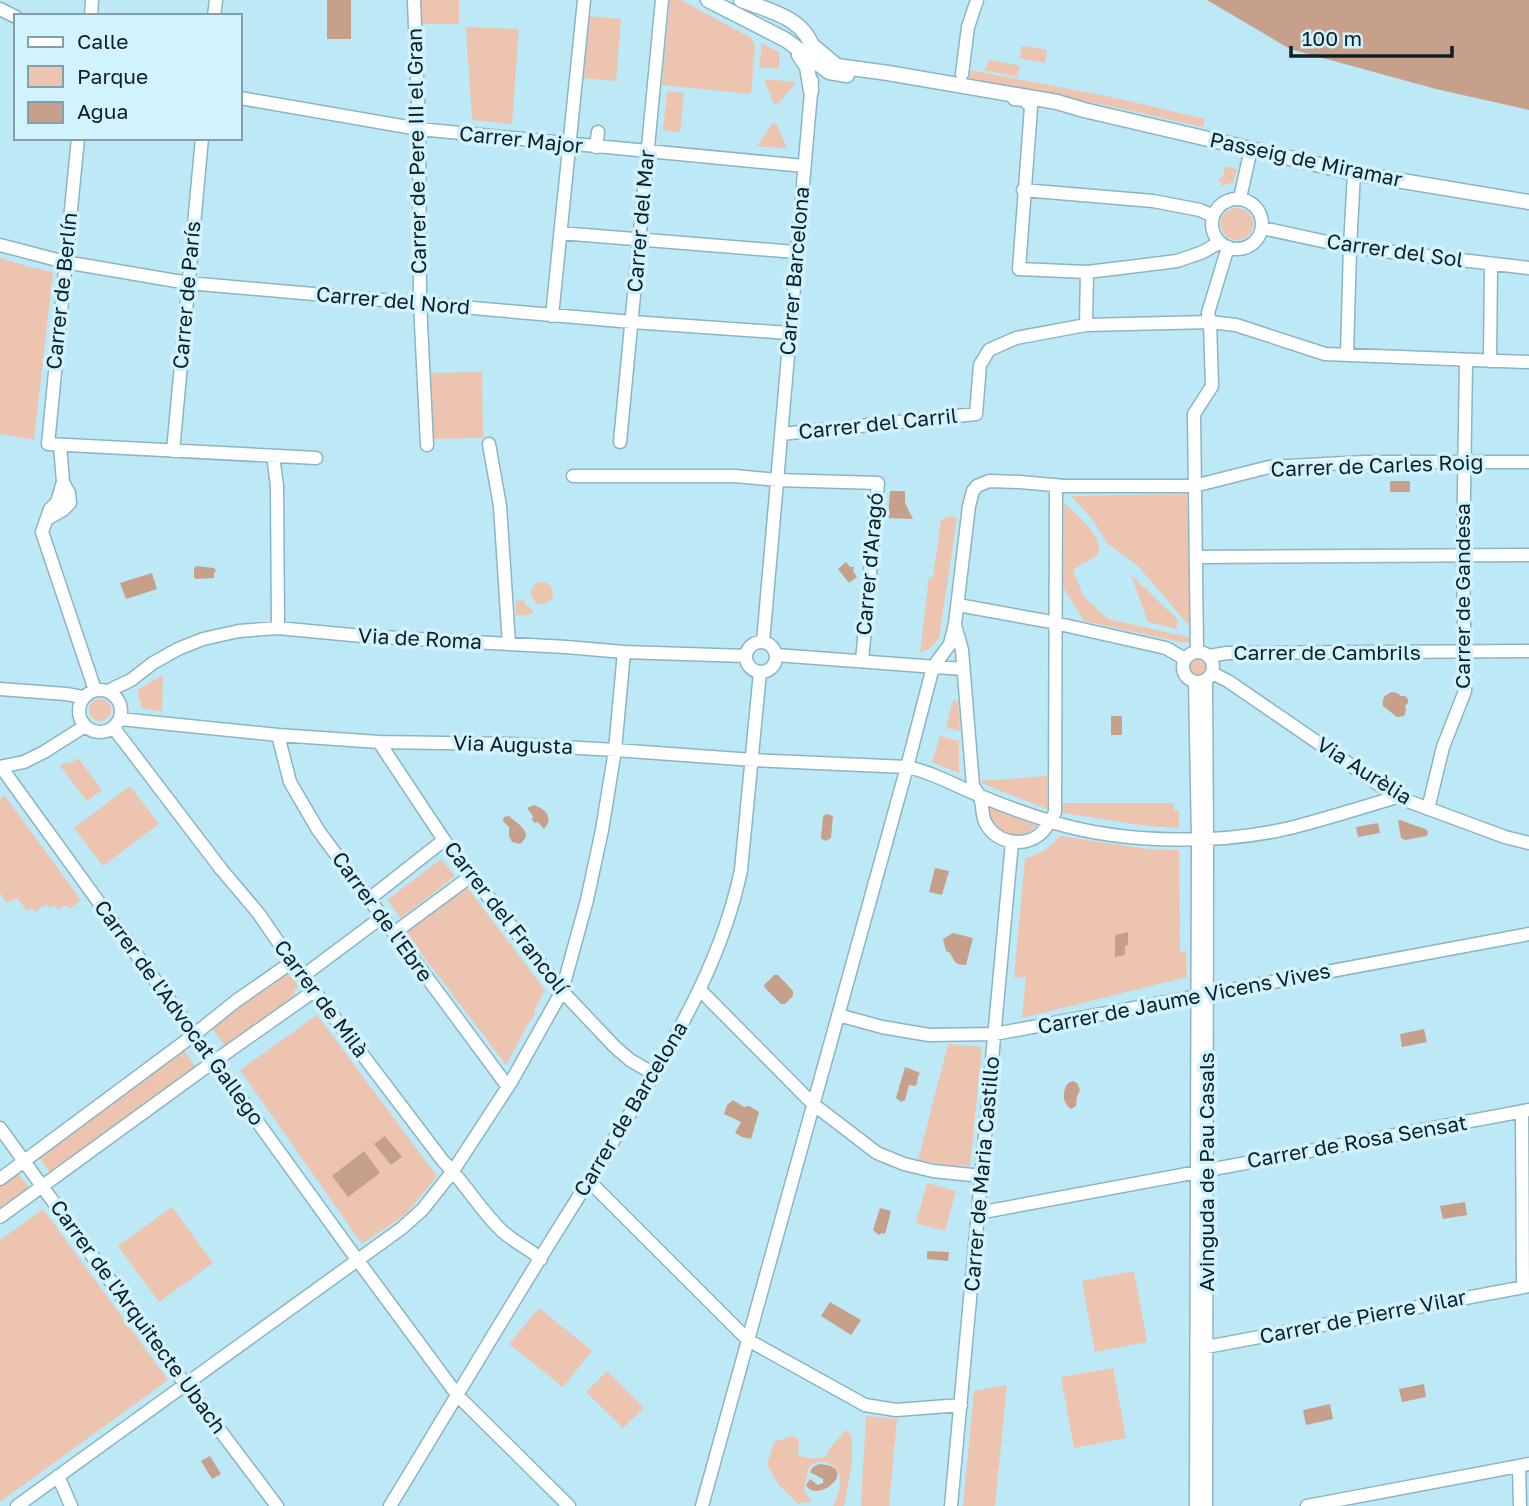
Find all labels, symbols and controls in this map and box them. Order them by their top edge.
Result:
legend [14,14,242,140]
scale bar [1291,14,1452,58]
text: 100 m [1302,25,1362,51]
text: Calle [77,28,129,54]
street label: Carrer de Pere III el Gran [401,28,431,274]
text: Parque [77,63,148,89]
text: Agua [77,98,128,124]
street label: Carrer Major [458,120,584,158]
street label: Passeig de Miramar [1208,126,1405,192]
street label: Carrer del Mar [621,148,659,293]
street label: Carrer Barcelona [774,185,814,356]
street label: Carrer de Berlín [40,211,82,371]
street label: Carrer de París [167,220,205,370]
street label: Carrer del Sol [1325,228,1465,272]
street label: Carrer del Nord [315,280,471,320]
street label: Carrer del Carril [797,402,959,444]
street label: Carrer de Carles Roig [1270,448,1484,482]
street label: Carrer d'Aragó [850,491,888,636]
street label: Carrer de Gandesa [1449,503,1475,689]
street label: Via de Roma [357,622,483,654]
street label: Carrer de Cambrils [1233,639,1421,665]
street label: Via Augusta [453,729,574,759]
street label: Via Aurèlia [1312,731,1417,810]
street label: Carrer del Francolí [439,836,575,1000]
street label: Carrer de l'Ebre [327,846,439,987]
street label: Carrer de l'Advocat Gallego [89,895,270,1130]
street label: Carrer de Milà [269,934,374,1062]
street label: Carrer de Jaume Vicens Vives [1035,957,1332,1039]
street label: Carrer de Barcelona [568,1016,693,1201]
street label: Avinguda de Pau Casals [1193,1052,1219,1292]
street label: Carrer de Maria Castillo [958,1055,1004,1293]
street label: Carrer de Rosa Sensat [1245,1109,1469,1173]
street label: Carrer de l'Arquitecte Ubach [45,1194,232,1438]
street label: Carrer de Pierre Vilar [1257,1283,1468,1349]

